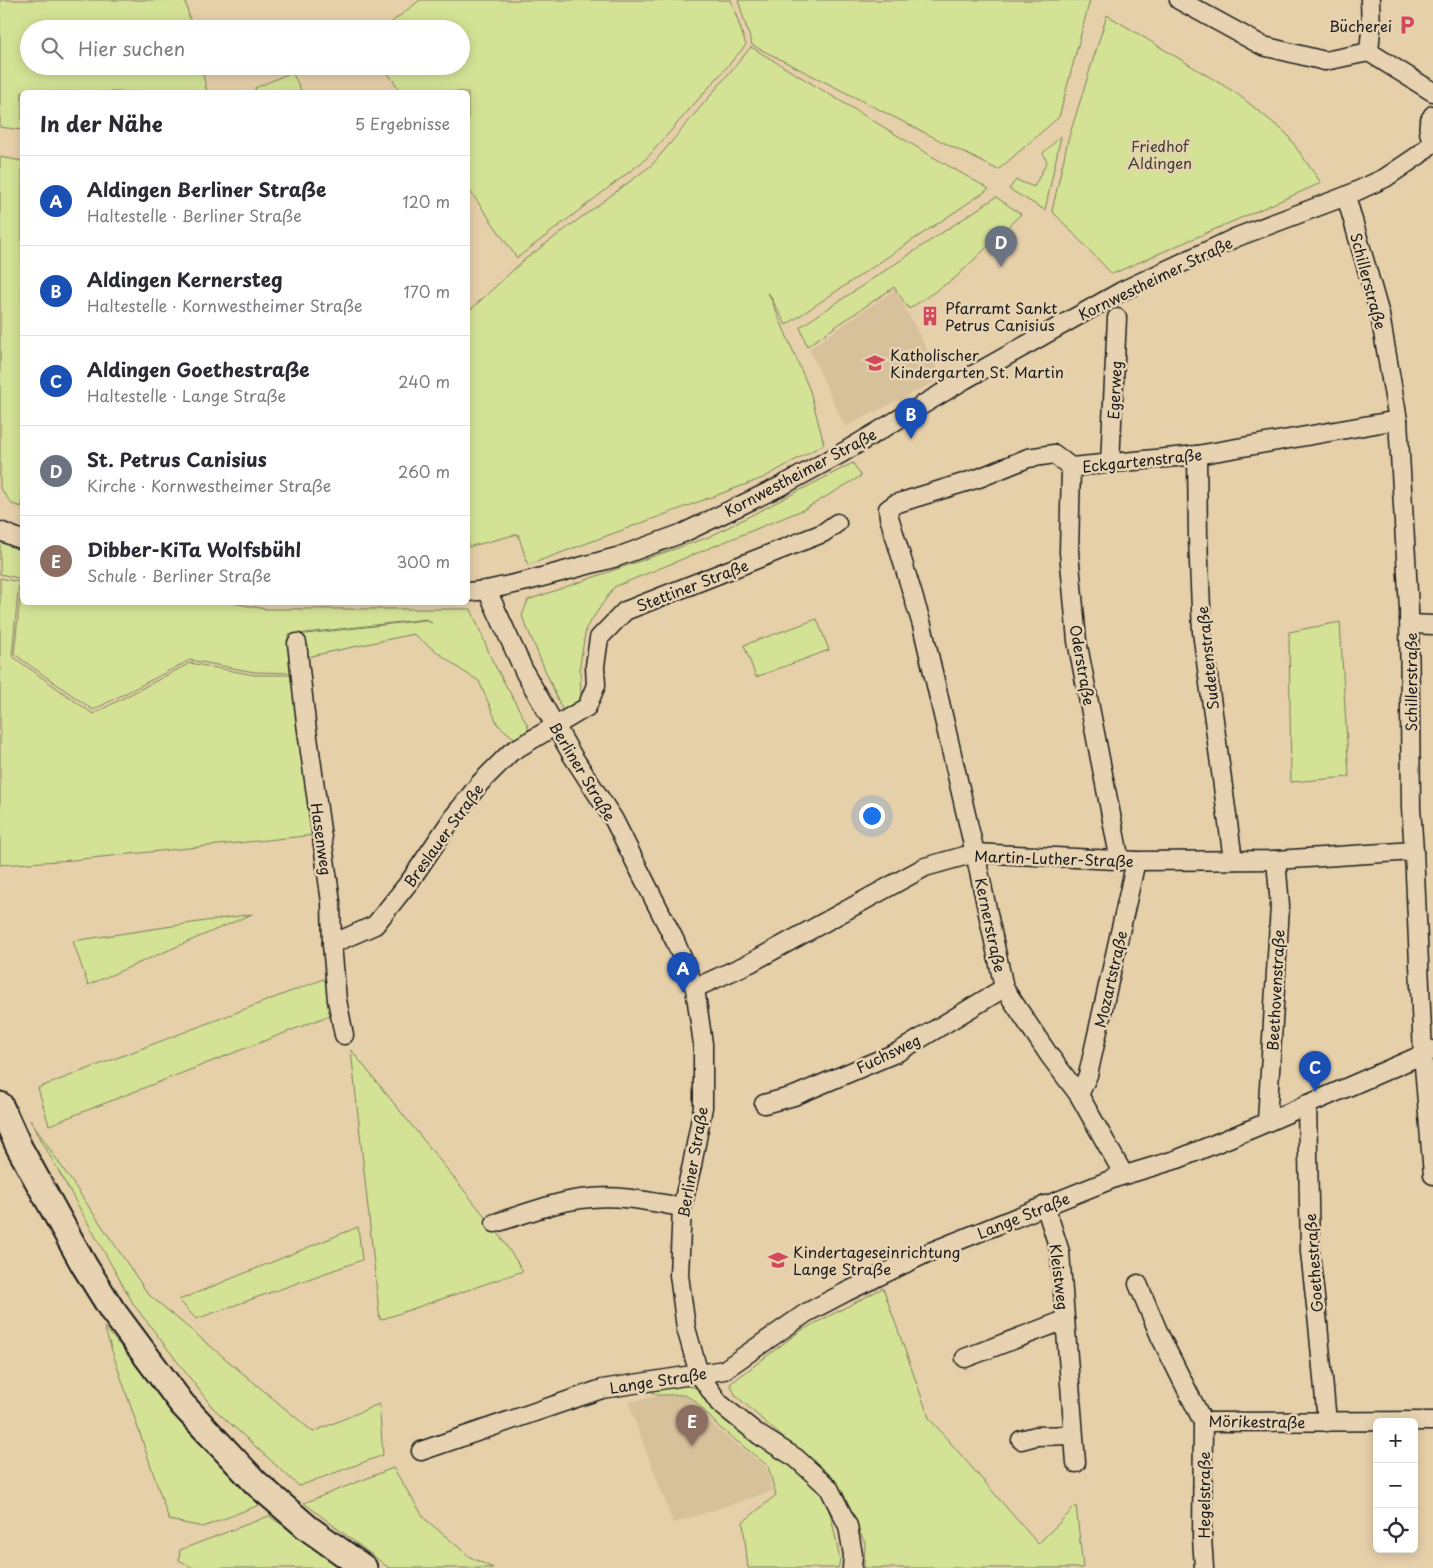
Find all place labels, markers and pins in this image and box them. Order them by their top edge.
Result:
place label: Bücherei [1329,14,1392,37]
parking icon: Bücherei [1396,14,1418,36]
pin: D [985,226,1017,267]
place label: Pfarramt Sankt Petrus Canisius [945,296,1057,336]
building icon: Pfarramt Sankt Petrus Canisius [919,305,941,327]
place label: Katholischer Kindergarten St. Martin [890,343,1064,383]
school or university icon: Katholischer Kindergarten St. Martin [864,352,886,374]
pin: B [895,398,927,439]
pin: A [667,952,699,993]
pin: C [1299,1051,1331,1092]
place label: Kindertageseinrichtung Lange Straße [793,1240,960,1280]
school or university icon: Kindertageseinrichtung Lange Straße [767,1249,789,1271]
pin: E [676,1405,708,1446]

